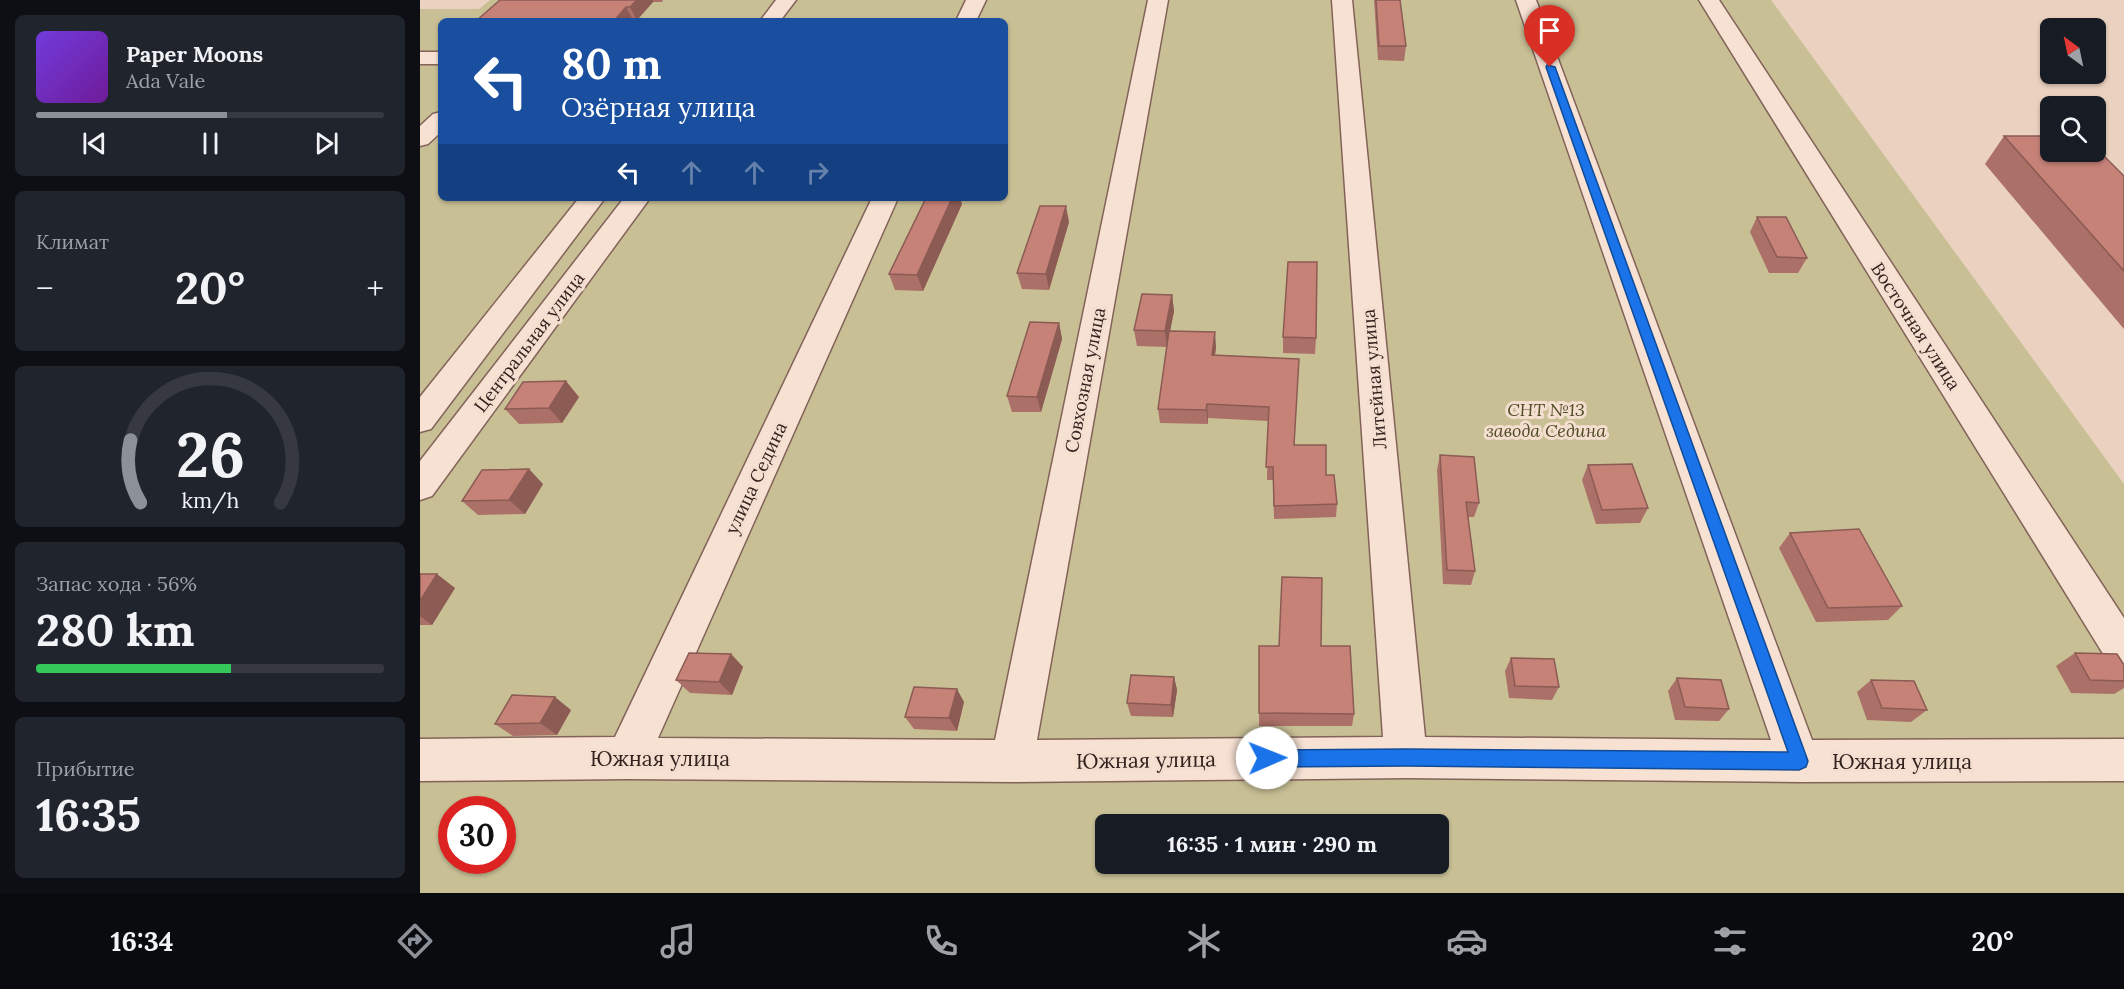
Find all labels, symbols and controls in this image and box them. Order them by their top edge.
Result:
pin [1524,5,1575,67]
icon: arrive [1533,14,1566,47]
north arrow [2040,18,2106,84]
map controls [2040,18,2106,162]
text: 80 m [561,37,661,91]
text: Paper Moons [126,40,263,68]
icon: left [462,42,540,120]
text: Ada Vale [126,68,205,93]
text: Озёрная улица [561,90,756,124]
button: search [2040,96,2106,162]
icon: previous [78,127,111,160]
icon: pause [194,127,227,160]
icon: next [310,127,343,160]
icon: left [612,156,645,189]
icon: ahead [675,156,708,189]
icon: ahead [738,156,771,189]
icon: right [801,156,834,189]
text: Климат [36,229,109,254]
street label: Восточная улица [1866,258,1966,394]
text: 20° [175,259,245,316]
text: − [36,267,54,309]
text: + [366,267,384,309]
street label: Центральная улица [469,267,589,417]
street label: Совхозная улица [1060,305,1110,455]
street label: Литейная улица [1356,308,1392,450]
park label: СНТ №13 завода Седина [1486,398,1606,442]
text: 26 [175,415,245,495]
street label: улица Седина [720,418,792,538]
text: km/h [181,487,239,515]
text: Запас хода · 56% [36,571,197,596]
text: 280 km [36,601,194,658]
position arrow [1235,726,1299,790]
street label: Южная улица [590,745,730,772]
street label: Южная улица [1076,745,1216,775]
street label: Южная улица [1832,748,1972,775]
text: Прибытие [36,756,135,781]
text: 16:35 [36,786,141,843]
speed limit sign: 30 [438,796,516,874]
text: 16:35 · 1 мин · 290 m [1167,830,1377,858]
icon: directions [394,920,436,962]
icon: music [657,920,699,962]
icon: phone [920,920,962,962]
icon: climate [1183,920,1225,962]
icon: car [1446,920,1488,962]
icon: filters [1709,920,1751,962]
text: 16:34 [110,924,174,958]
text: 20° [1972,924,2013,958]

